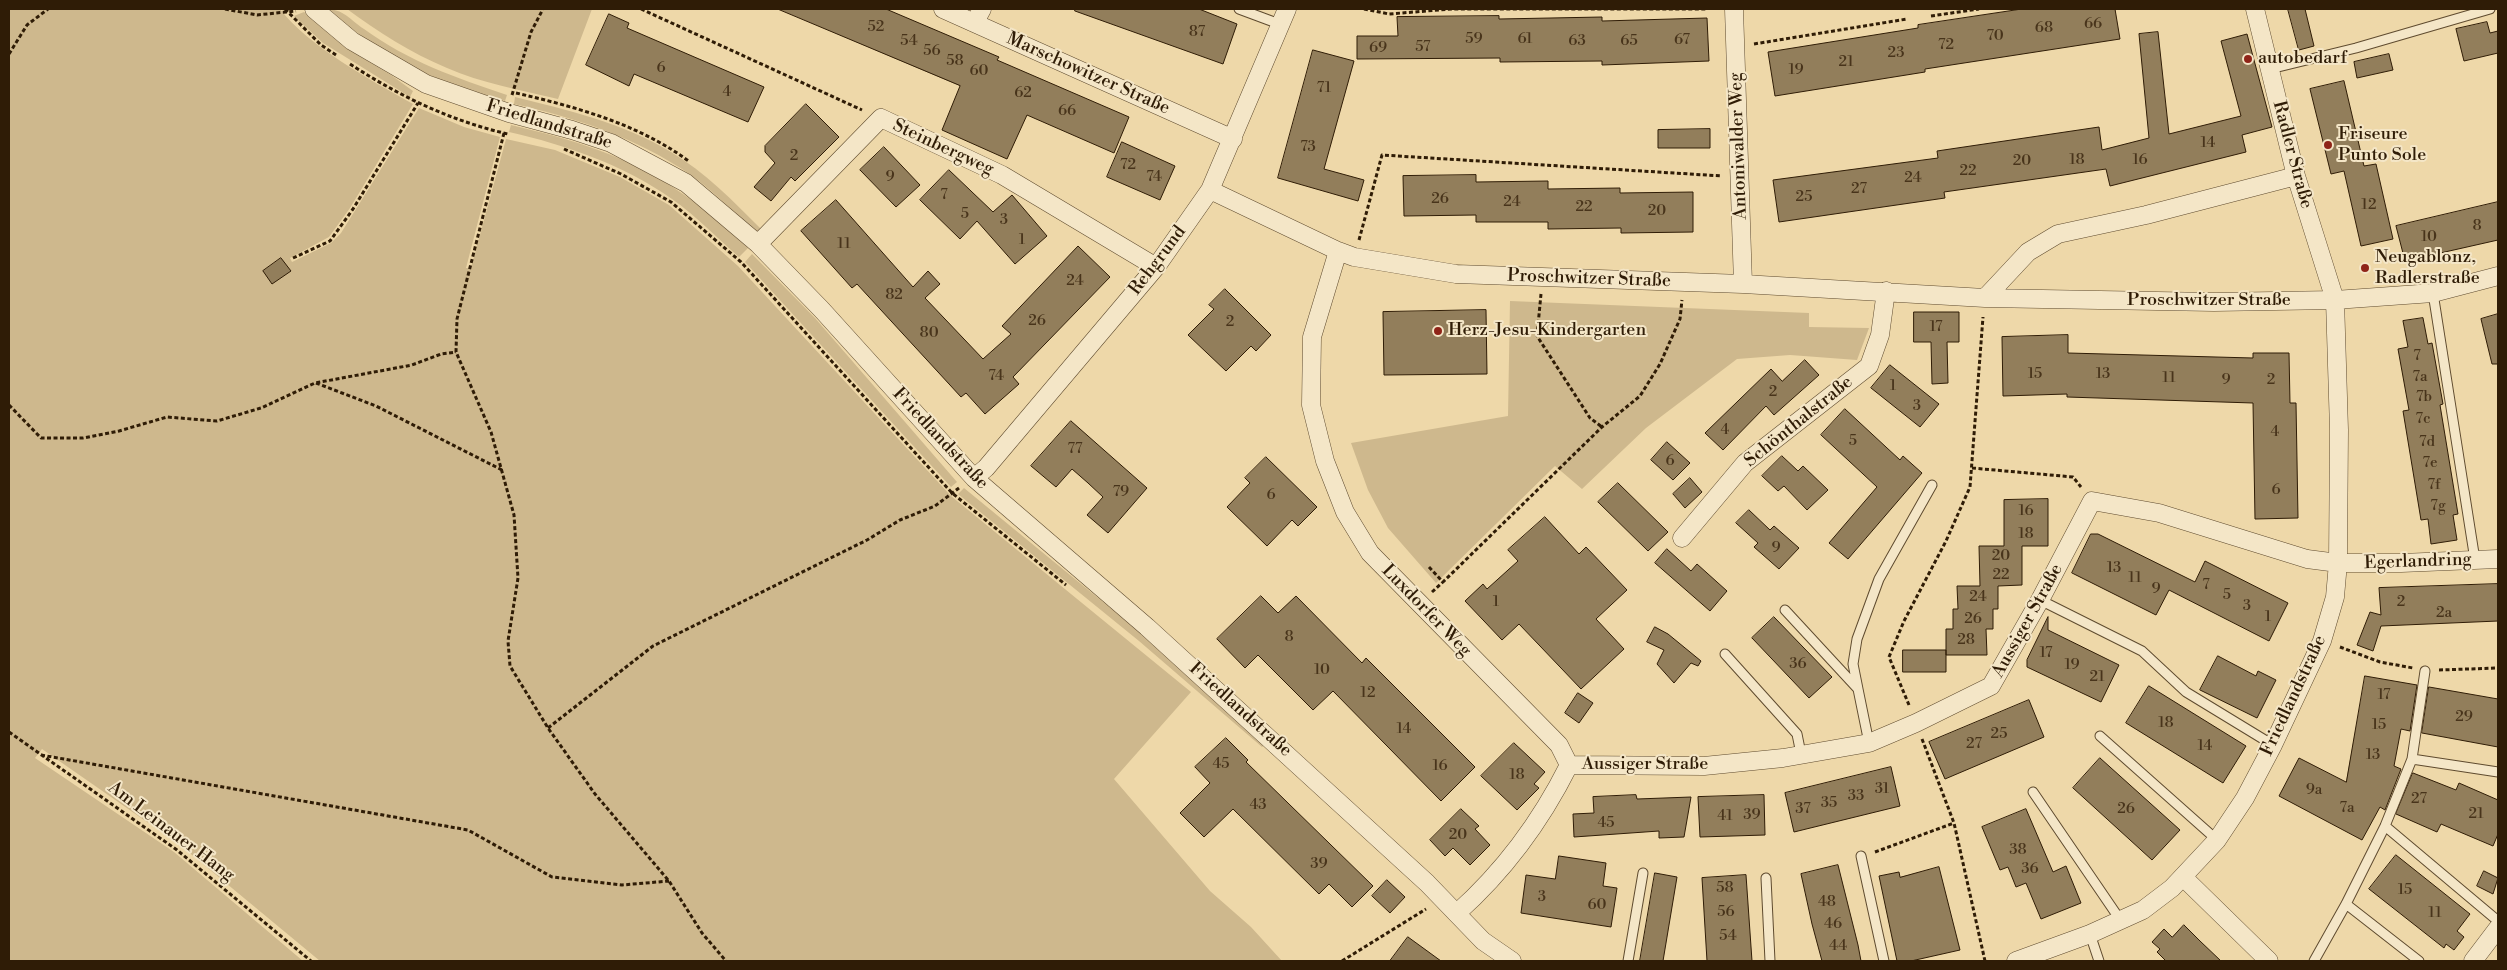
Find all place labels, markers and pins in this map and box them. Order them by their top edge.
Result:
place label: autobedarf [2258,48,2347,70]
marker: autobedarf [2242,53,2254,65]
place label: Friseure Punto Sole [2338,124,2426,166]
marker: Friseure Punto Sole [2322,139,2334,151]
place label: Neugablonz, Radlerstraße [2375,247,2480,290]
marker: Neugablonz, Radlerstraße [2359,262,2371,274]
place label: Herz-Jesu-Kindergarten [1448,320,1646,342]
marker: Herz-Jesu-Kindergarten [1432,325,1444,337]

